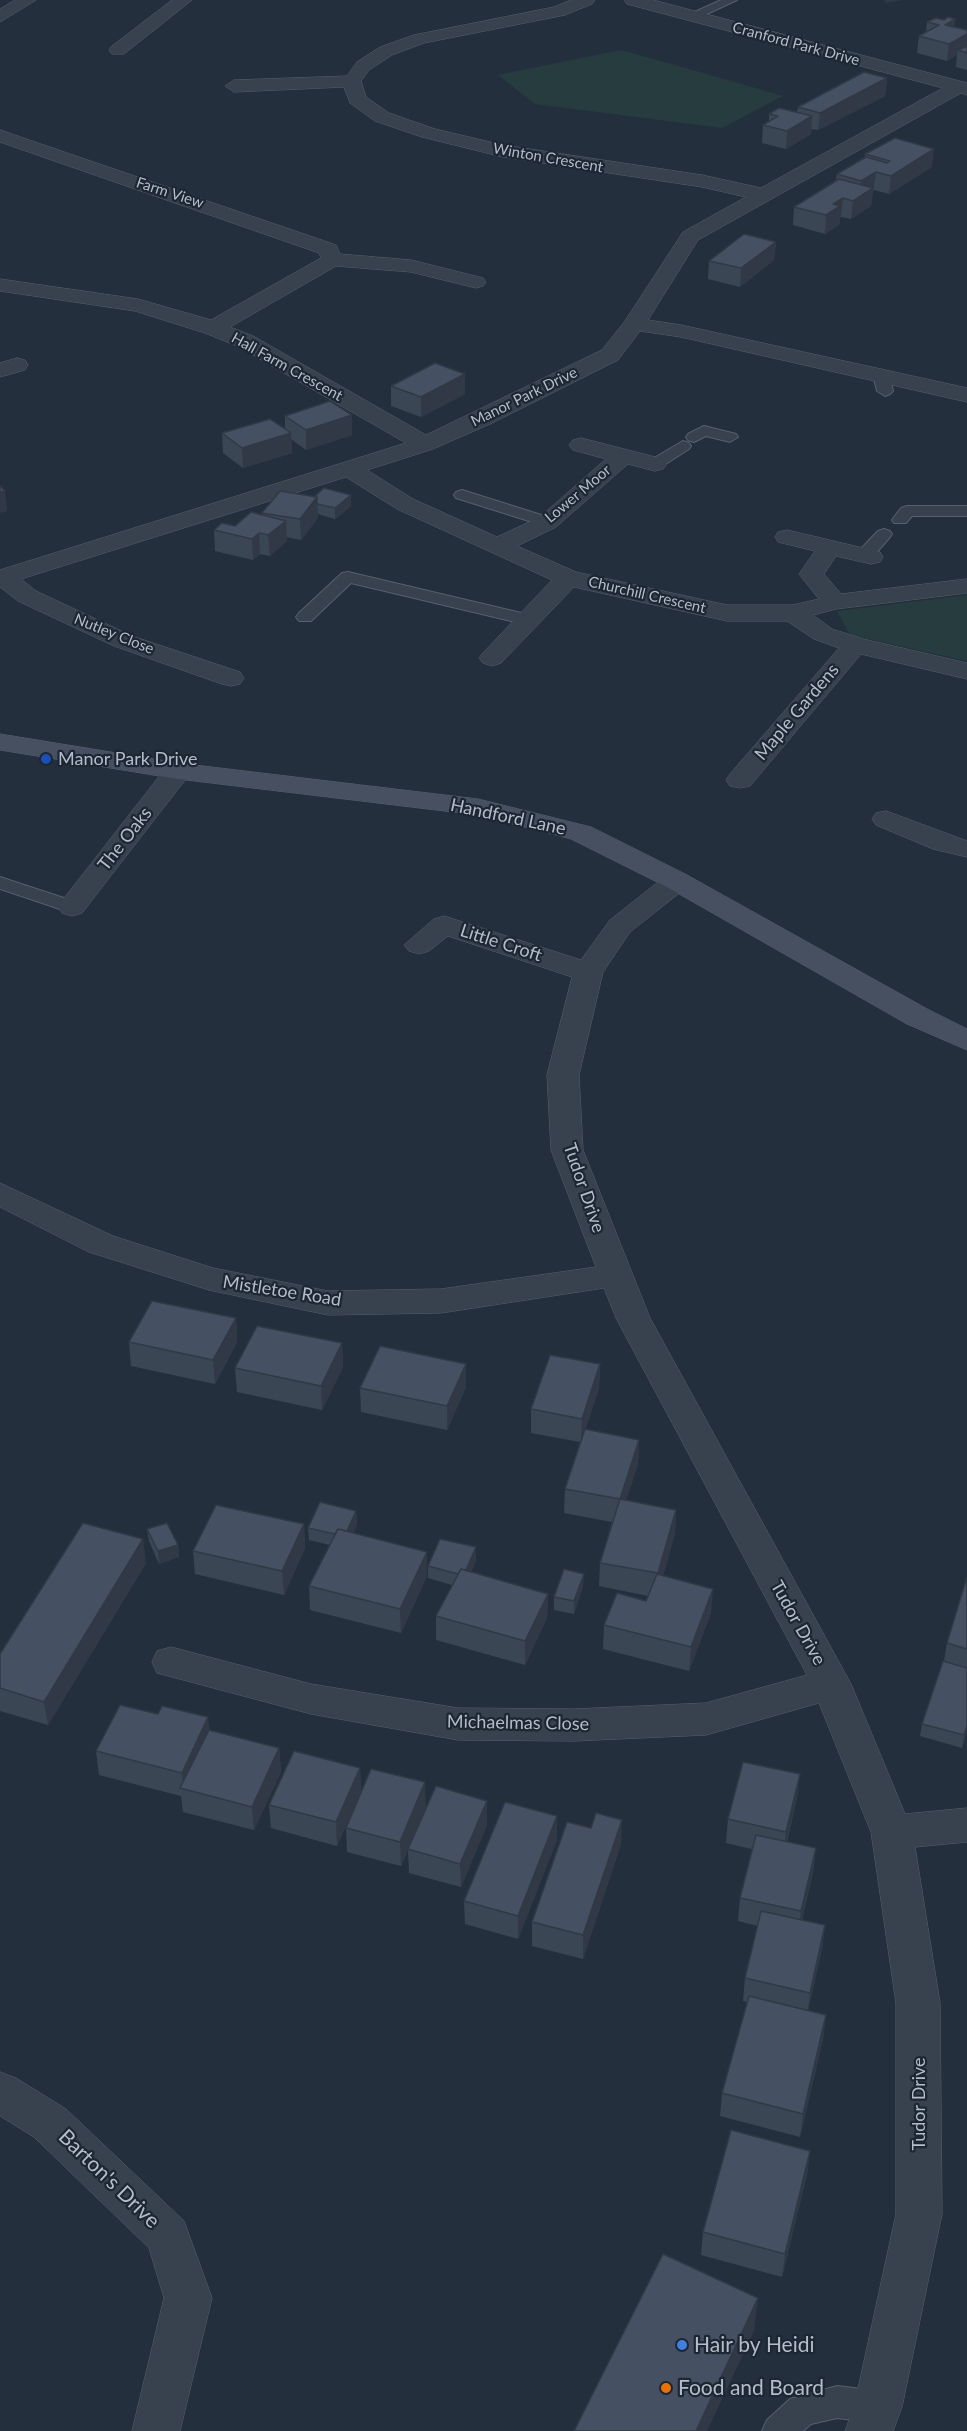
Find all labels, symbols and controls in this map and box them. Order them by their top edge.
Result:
street label: Cranford Park Drive [730,18,862,70]
street label: Winton Crescent [492,139,604,177]
street label: Farm View [134,174,206,212]
street label: Hall Farm Crescent [228,329,346,405]
street label: Manor Park Drive [468,363,580,431]
street label: Lower Moor [541,461,615,527]
street label: Churchill Crescent [586,573,708,617]
street label: Nutley Close [72,610,156,658]
street label: Maple Gardens [750,659,844,765]
place label: Manor Park Drive [58,748,197,770]
marker: Manor Park Drive [39,752,53,766]
street label: Handford Lane [448,794,568,840]
street label: The Oaks [93,803,157,875]
street label: Little Croft [457,920,545,966]
street label: Tudor Drive [559,1140,609,1236]
street label: Mistletoe Road [221,1271,343,1311]
street label: Tudor Drive [766,1577,830,1669]
street label: Michaelmas Close [447,1711,589,1735]
street label: Tudor Drive [908,2057,930,2151]
street label: Barton's Drive [53,2124,165,2234]
place label: Hair by Heidi [694,2332,815,2358]
marker: Hair by Heidi [675,2338,689,2352]
place label: Food and Board [678,2375,824,2401]
marker: Food and Board [659,2381,673,2395]

